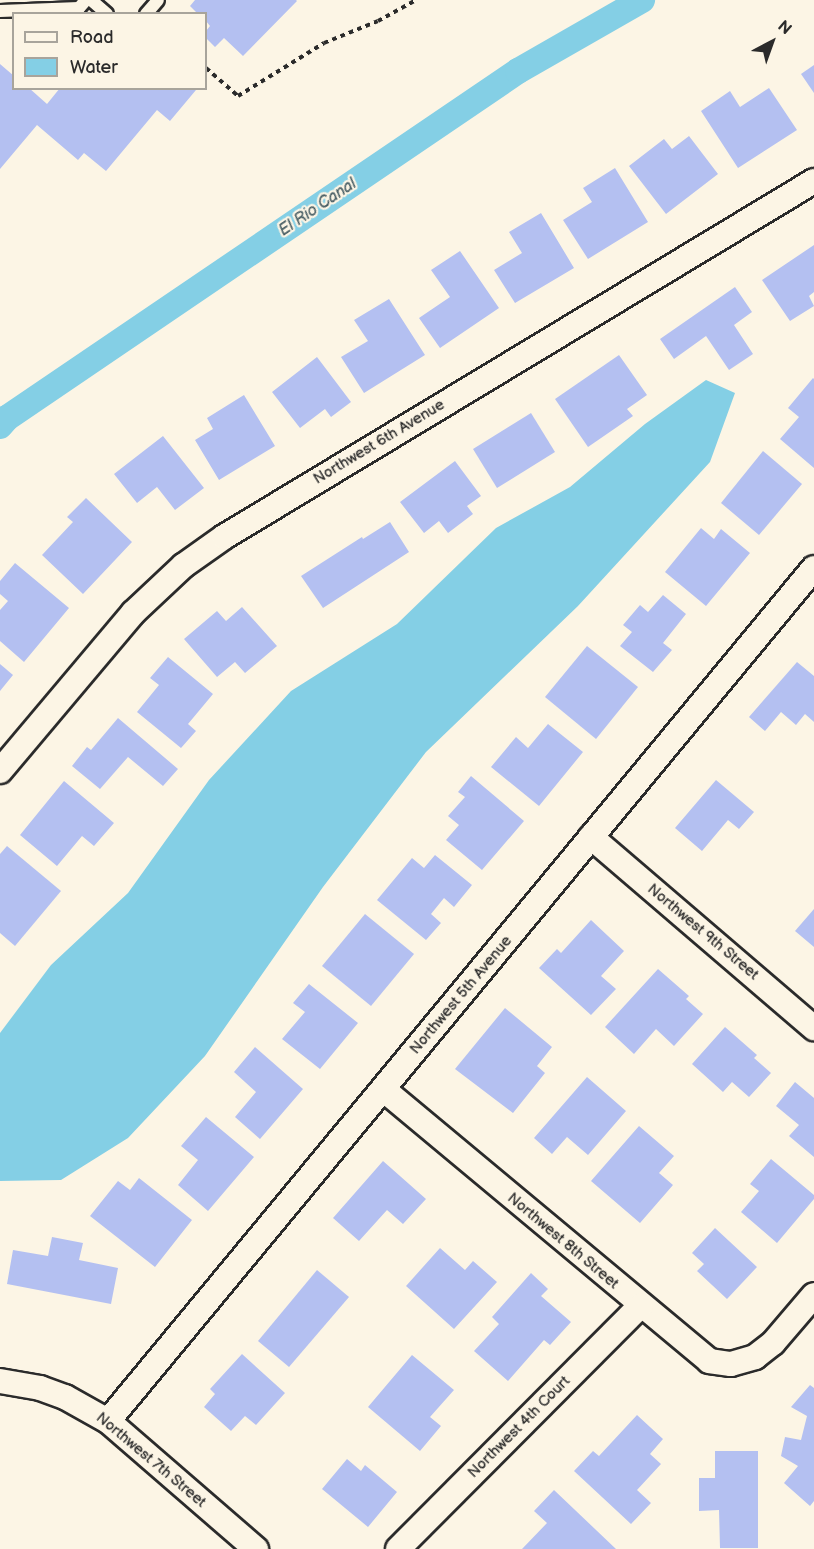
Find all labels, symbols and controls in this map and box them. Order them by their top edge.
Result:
legend [12,12,207,90]
north arrow [742,12,802,72]
text: N [773,17,795,39]
text: Road [70,27,114,48]
text: Water [70,57,118,78]
water label: El Rio Canal [276,175,360,241]
street label: Northwest 6th Avenue [310,396,448,488]
street label: Northwest 9th Street [644,880,762,984]
street label: Northwest 5th Avenue [406,932,516,1058]
street label: Northwest 8th Street [504,1189,622,1293]
street label: Northwest 4th Court [464,1372,574,1482]
street label: Northwest 7th Street [92,1409,210,1511]

